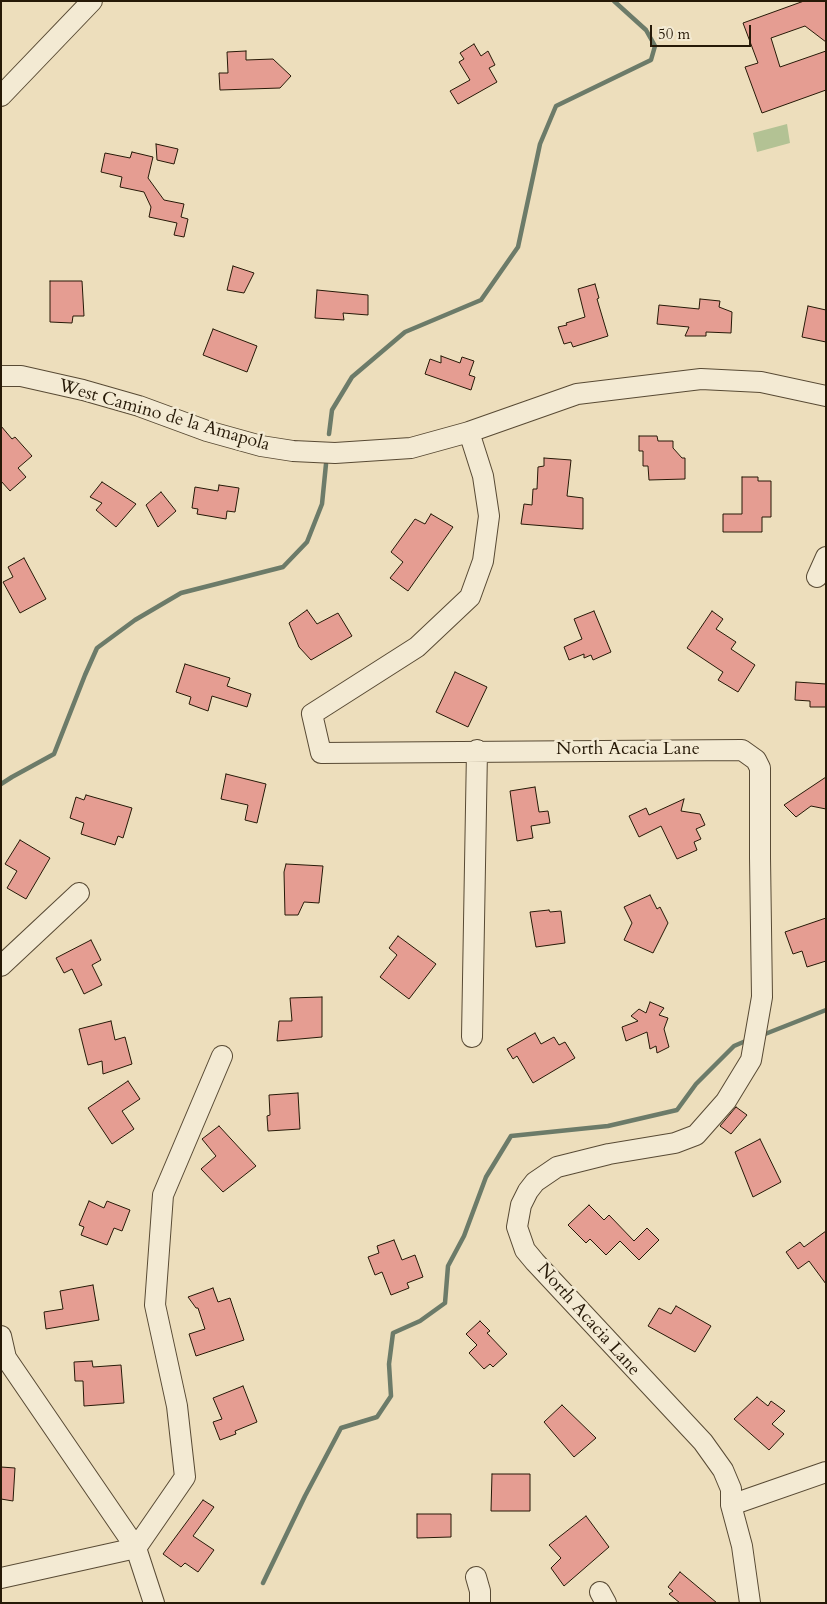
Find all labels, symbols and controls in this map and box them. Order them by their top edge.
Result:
scale bar [652,15,753,47]
text: 50 m [658,24,690,44]
street label: West Camino de la Amapola [56,376,272,456]
street label: North Acacia Lane [556,739,700,761]
street label: North Acacia Lane [532,1259,644,1381]

